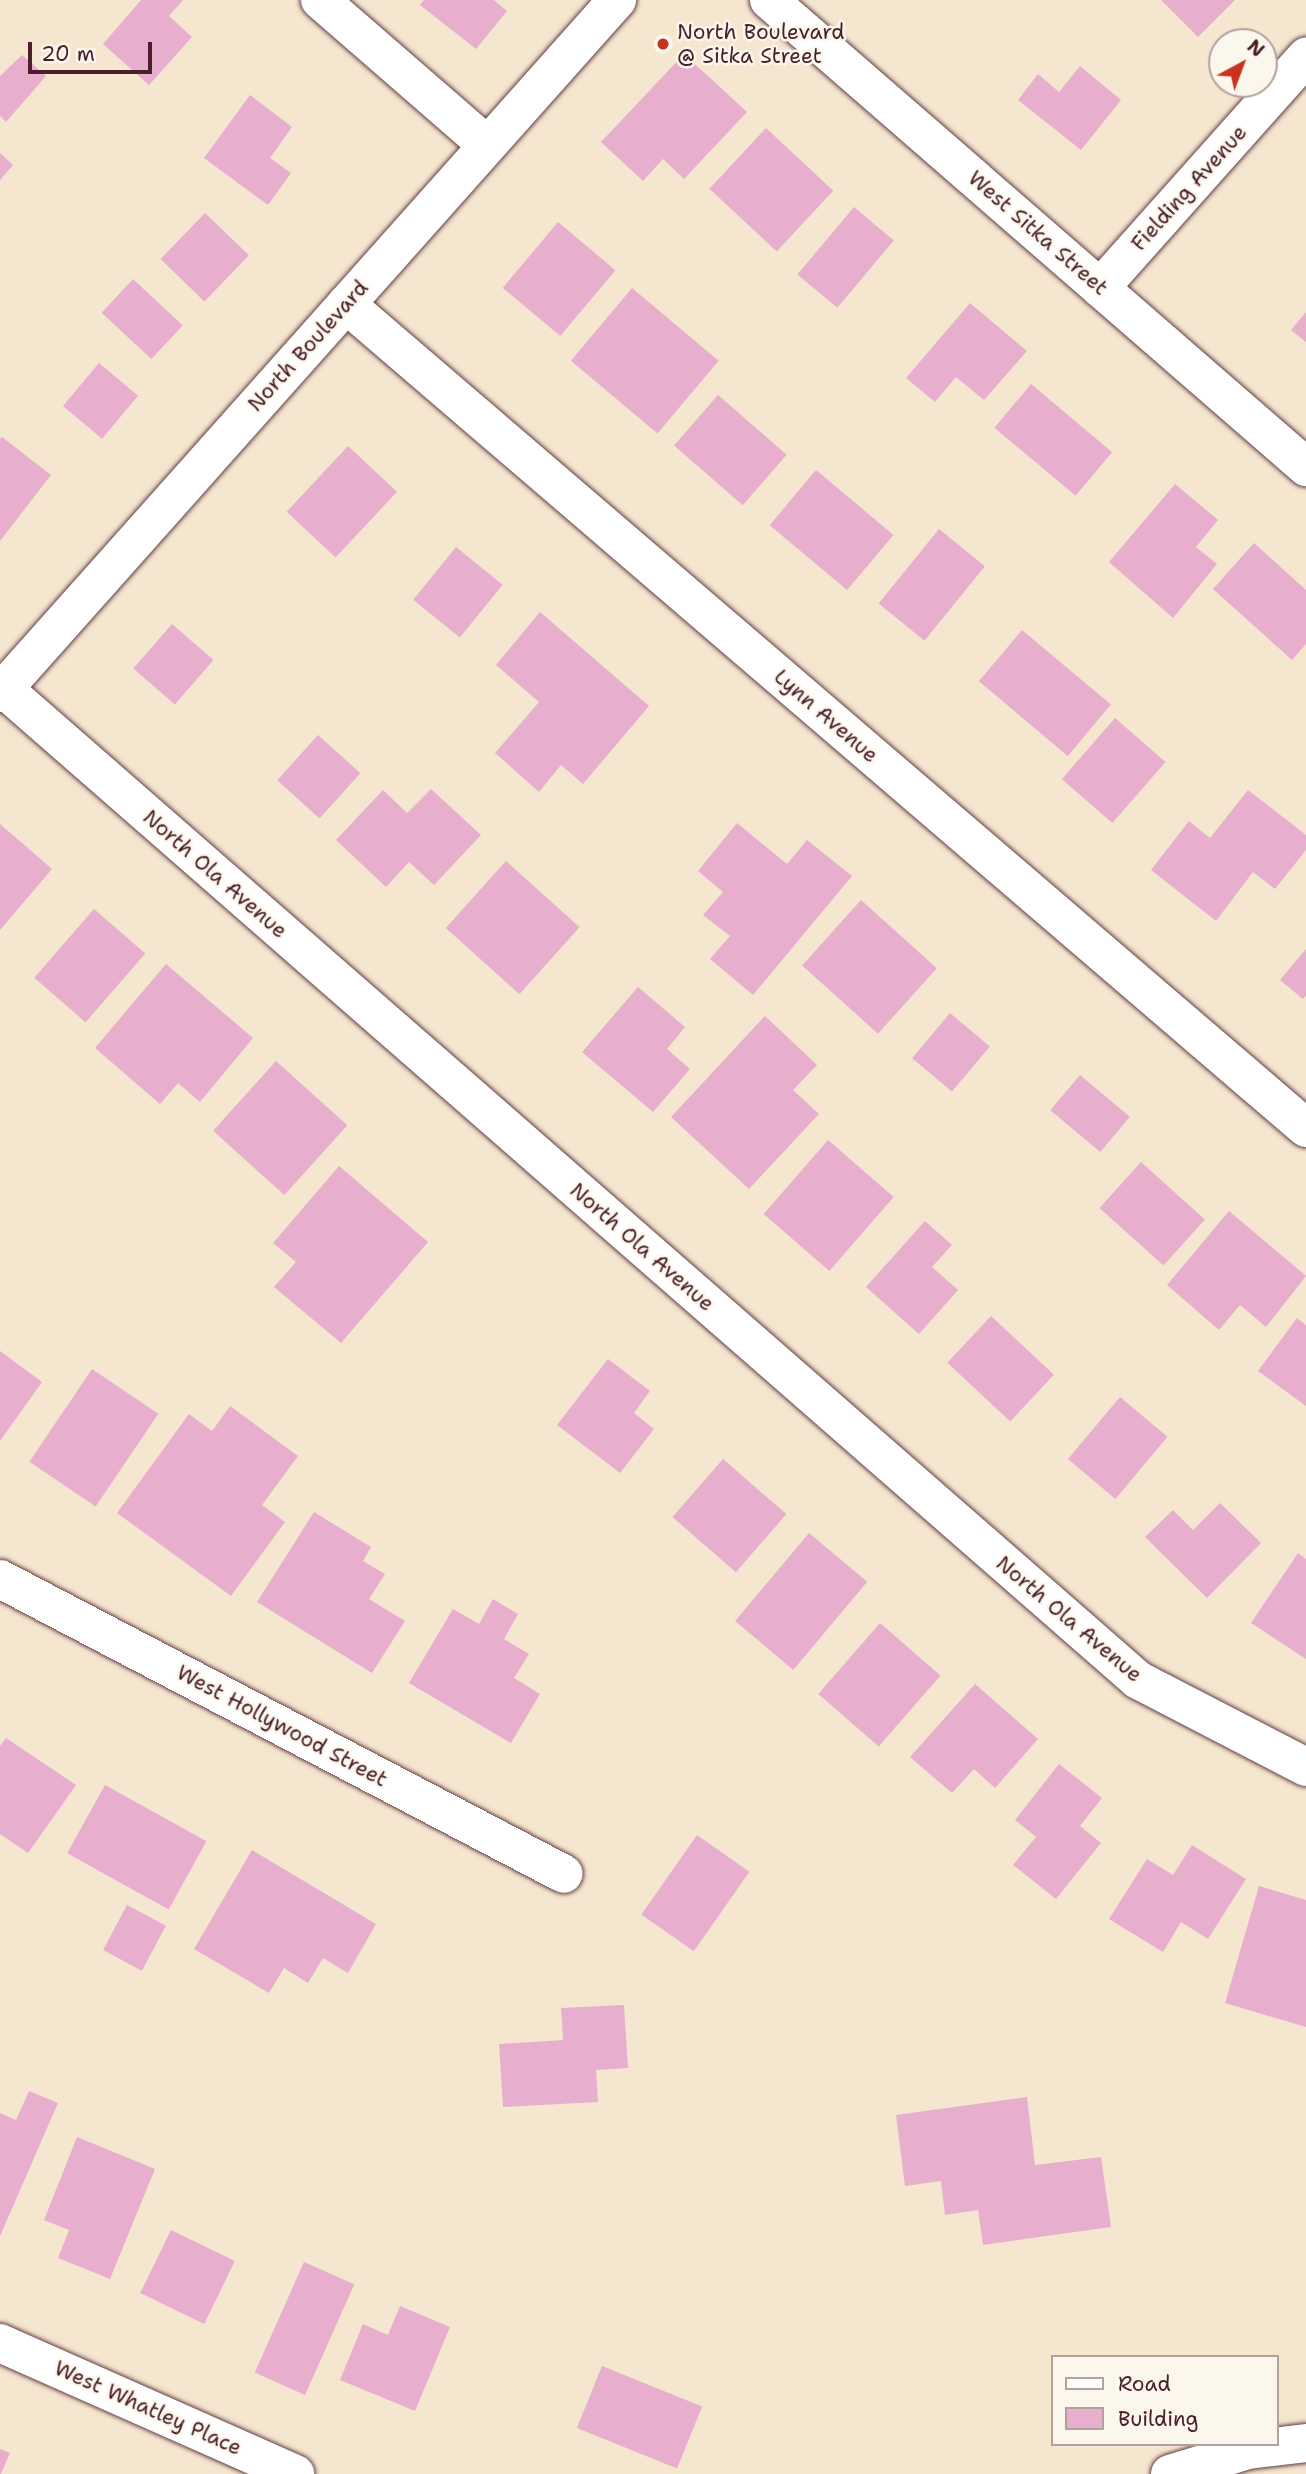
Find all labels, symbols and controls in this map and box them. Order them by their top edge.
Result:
place label: North Boulevard @ Sitka Street [677,19,845,69]
scale bar [32,28,156,72]
north arrow [1208,28,1278,98]
text: N [1242,34,1270,63]
marker: North Boulevard @ Sitka Street [655,36,671,52]
text: 20 m [41,40,95,68]
street label: Fielding Avenue [1126,120,1252,256]
street label: West Sitka Street [963,165,1113,301]
street label: North Boulevard [243,275,373,417]
street label: Lynn Avenue [769,664,883,768]
street label: North Ola Avenue [138,805,292,943]
street label: North Ola Avenue [565,1178,719,1316]
street label: North Ola Avenue [991,1551,1147,1687]
street label: West Hollywood Street [172,1660,392,1792]
street label: West Whatley Place [51,2355,245,2461]
legend [1050,2355,1278,2446]
text: Road [1118,2370,1171,2398]
text: Building [1118,2405,1198,2433]

